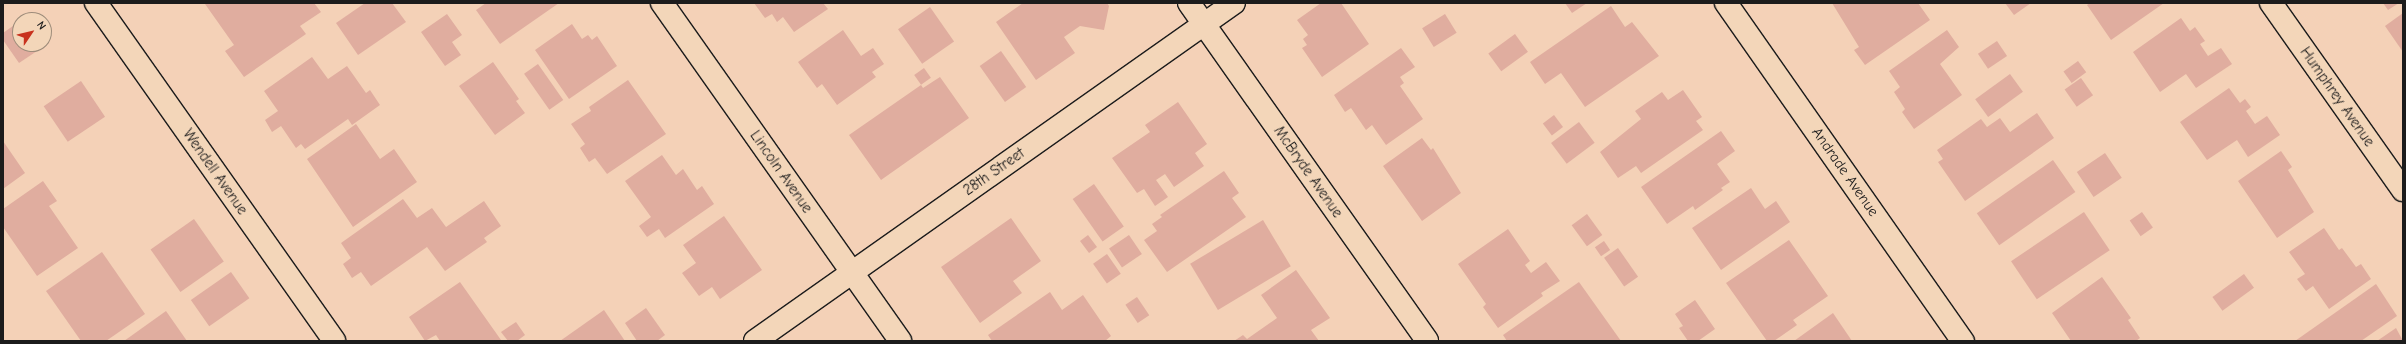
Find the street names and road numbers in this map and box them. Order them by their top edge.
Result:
street label: Humphrey Avenue [2296,44,2378,150]
street label: McBryde Avenue [1270,123,1346,221]
street label: Andrade Avenue [1808,124,1882,220]
street label: Wendell Avenue [179,126,251,218]
street label: Lincoln Avenue [746,127,816,217]
street label: 28th Street [960,144,1028,200]

